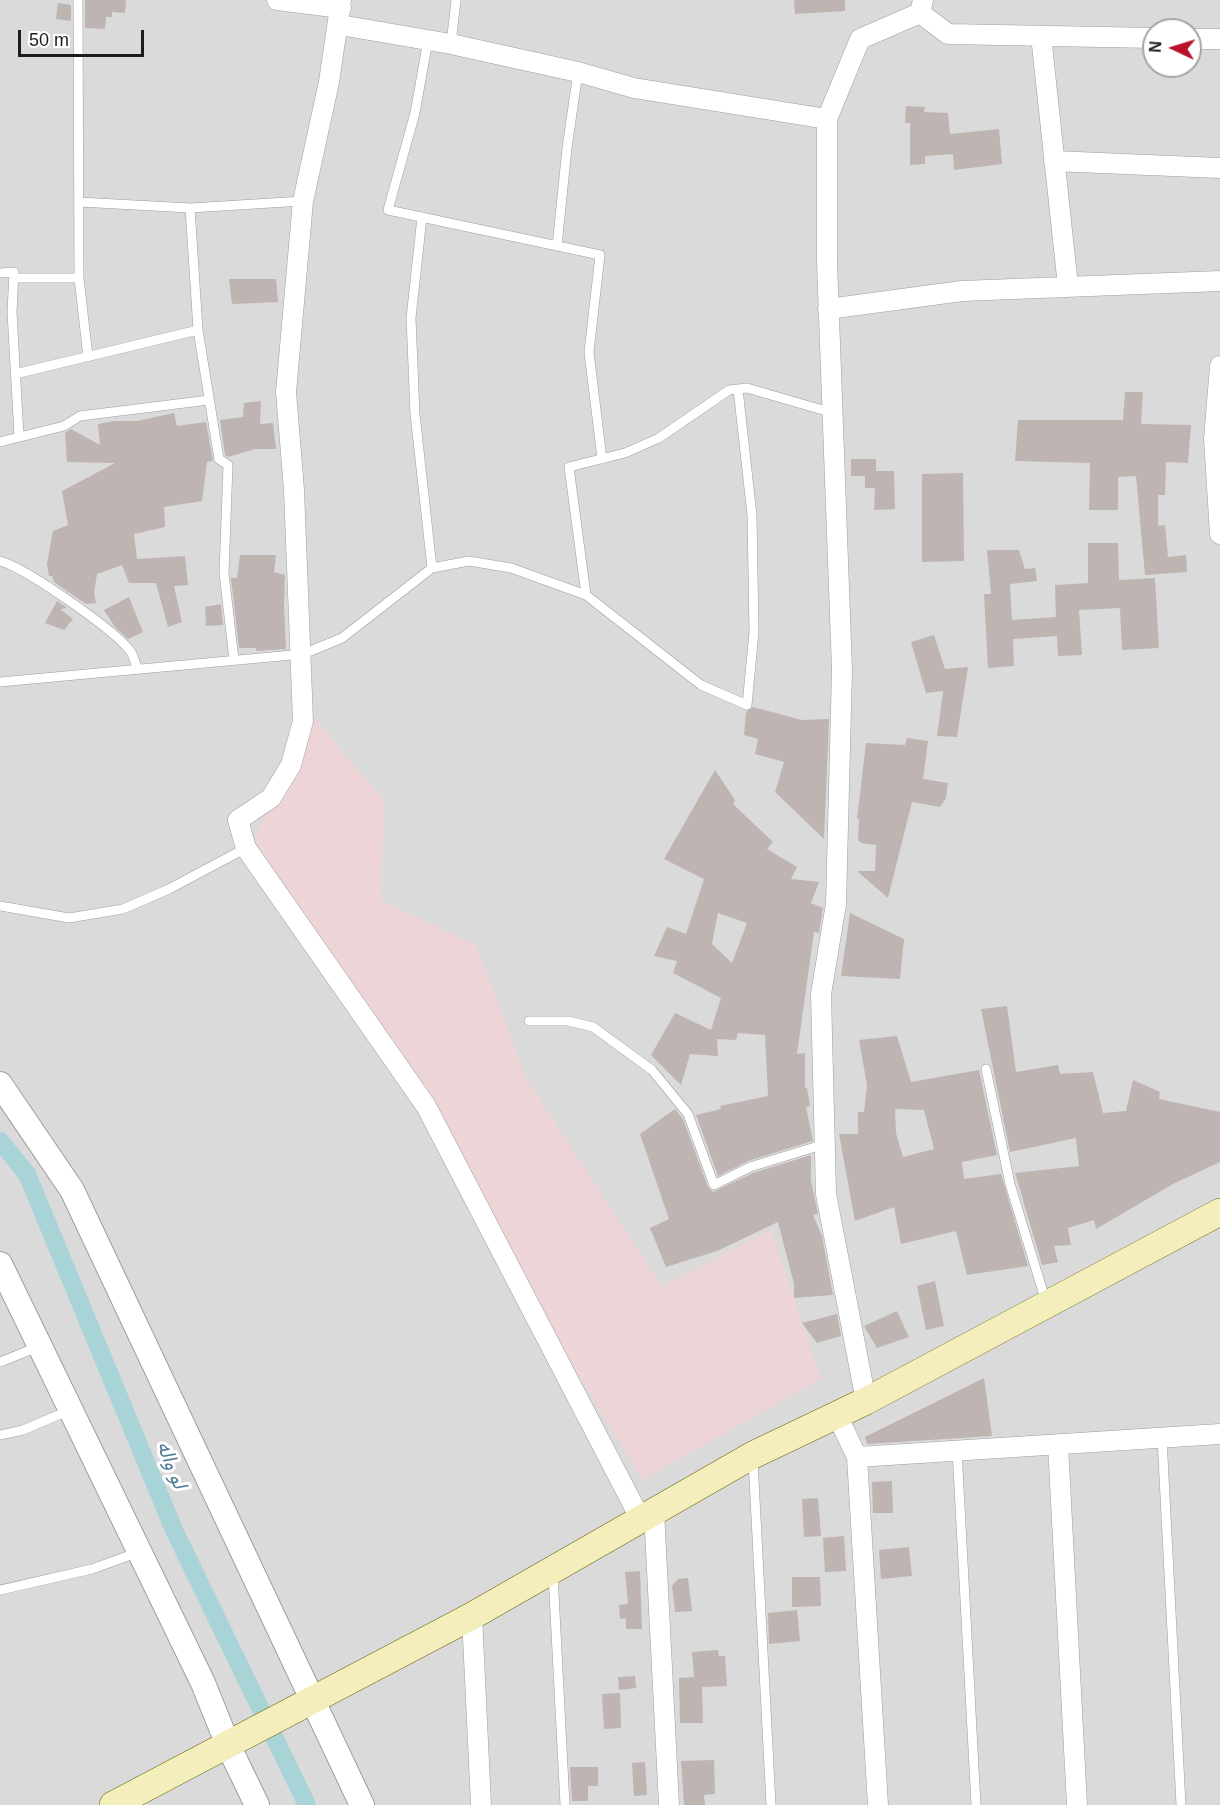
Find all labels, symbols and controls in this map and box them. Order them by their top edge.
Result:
scale bar [21,18,147,56]
north arrow [1142,18,1202,78]
text: 50 m [29,30,69,50]
text: N [1147,40,1164,53]
water label: لو واله [151,1438,191,1492]

